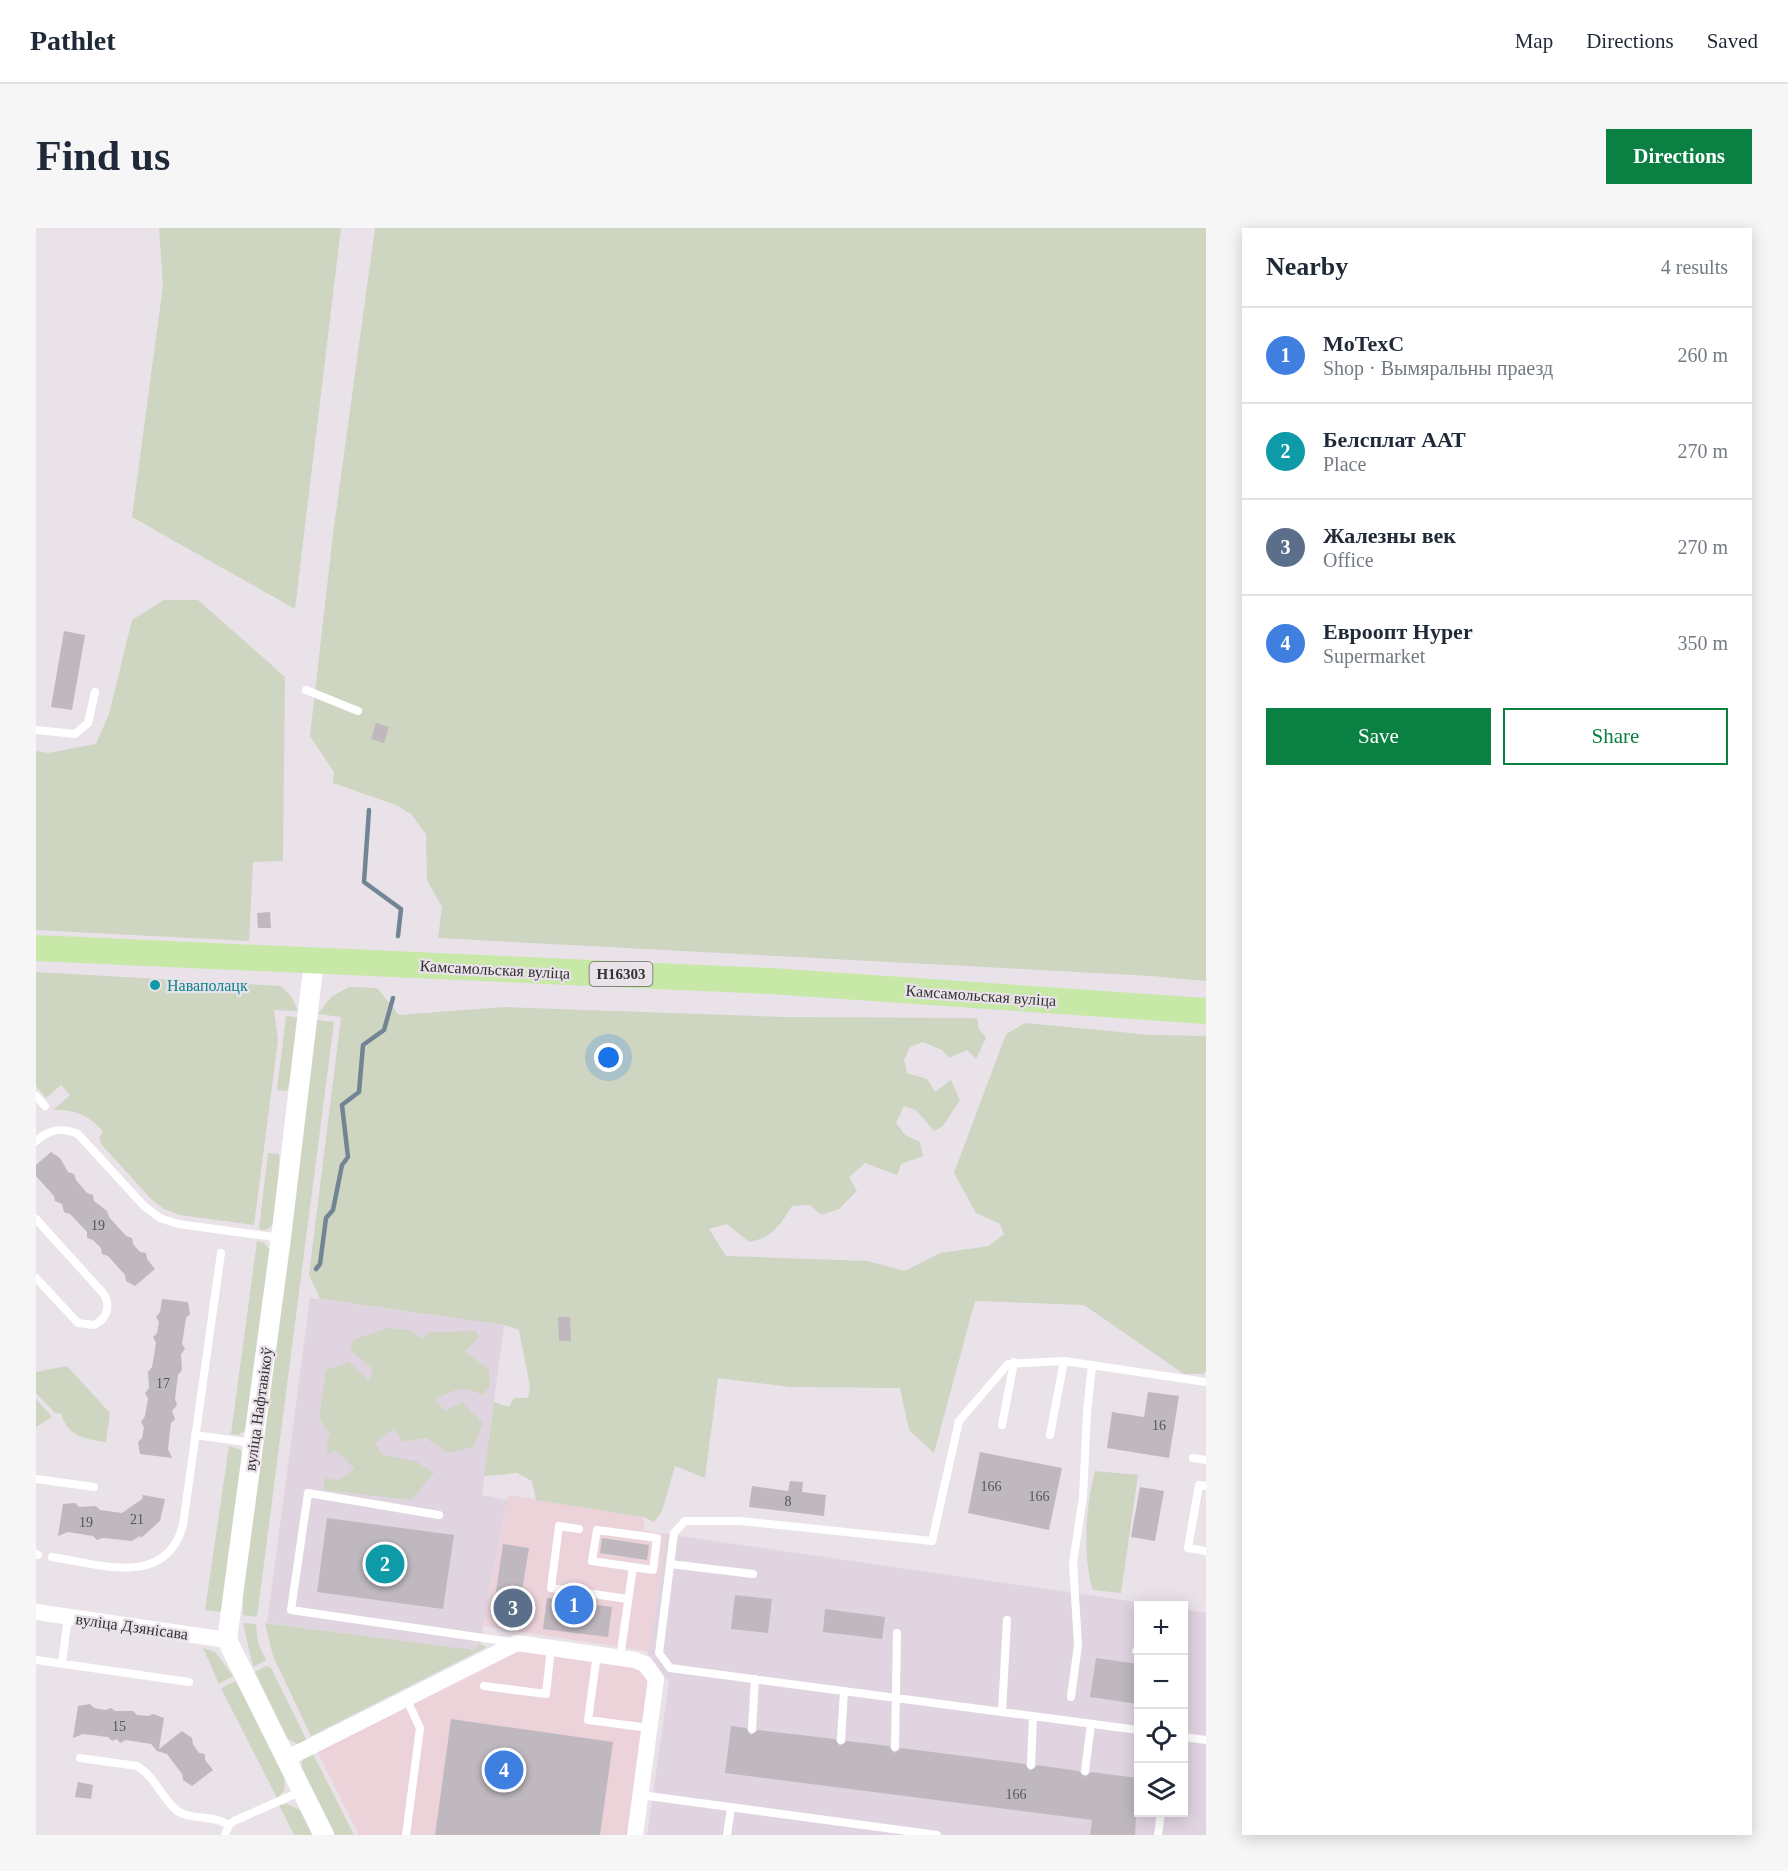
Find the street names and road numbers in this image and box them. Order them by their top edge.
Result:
street label: Камсамольская вуліца [419,957,571,983]
road number: Н16303 [590,962,652,986]
street label: Камсамольская вуліца [905,982,1057,1010]
street label: вуліца Нафтавікоў [241,1346,277,1472]
street label: вуліца Дзянісава [75,1610,189,1644]

